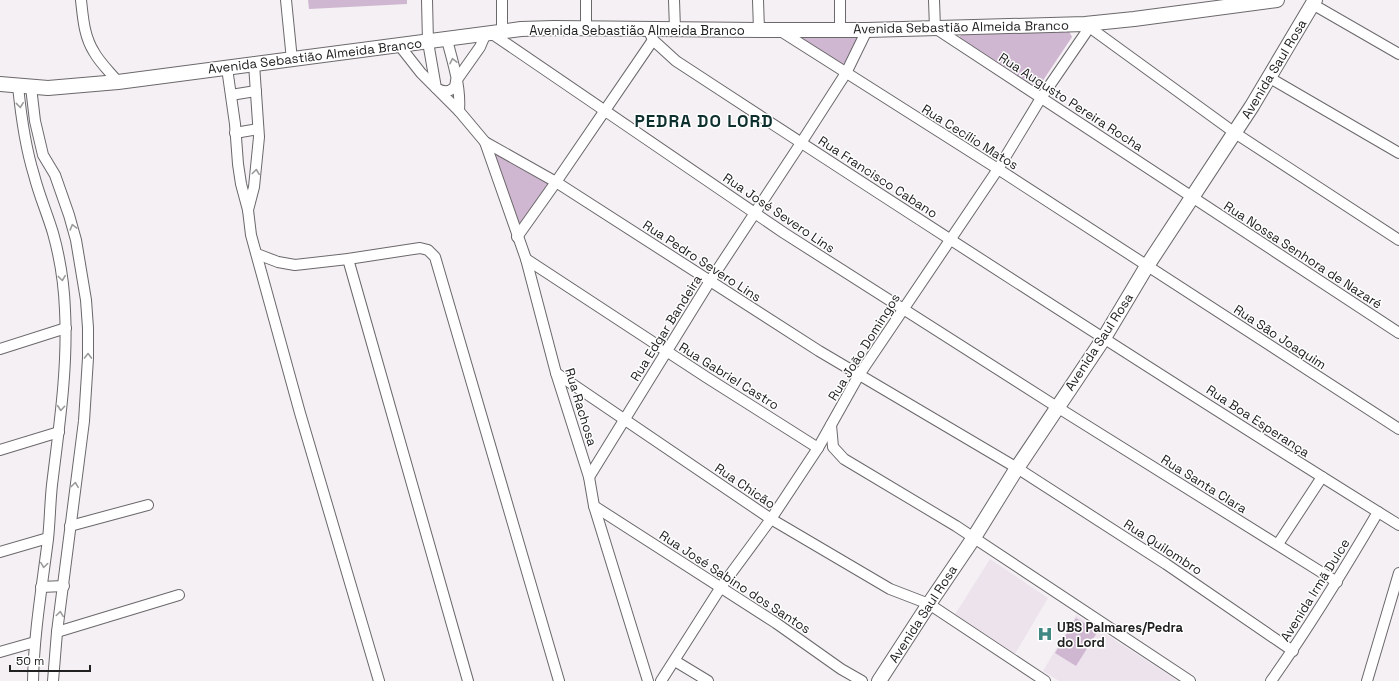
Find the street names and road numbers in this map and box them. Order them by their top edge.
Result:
street label: Avenida Saul Rosa [1238,16,1311,122]
street label: Avenida Sebastião Almeida Branco [853,17,1069,37]
street label: Avenida Sebastião Almeida Branco [529,22,745,39]
street label: Avenida Sebastião Almeida Branco [207,34,423,78]
street label: Rua Augusto Pereira Rocha [996,49,1147,155]
street label: Rua Cecílio Matos [919,100,1022,174]
street label: Rua Francisco Cabano [815,132,941,222]
street label: Rua José Severo Lins [720,169,838,257]
street label: Rua Nossa Senhora de Nazaré [1221,197,1385,313]
street label: Rua Pedro Severo Lins [640,216,764,306]
street label: Rua Edgar Bandeira [626,271,706,384]
street label: Rua João Domingos [824,290,904,404]
street label: Avenida Saul Rosa [1061,290,1137,394]
street label: Rua São Joaquim [1230,301,1330,373]
street label: Rua Gabriel Castro [676,338,782,414]
street label: Rua Rachosa [561,366,601,448]
street label: Rua Boa Esperança [1203,381,1313,461]
street label: Rua Santa Clara [1158,451,1251,517]
street label: Rua Chicão [711,459,779,513]
street label: Rua Quilombro [1121,515,1205,579]
street label: Rua José Sabino dos Santos [656,527,814,637]
street label: Avenida Irmã Dulce [1277,535,1353,645]
street label: Avenida Saul Rosa [885,562,961,666]

